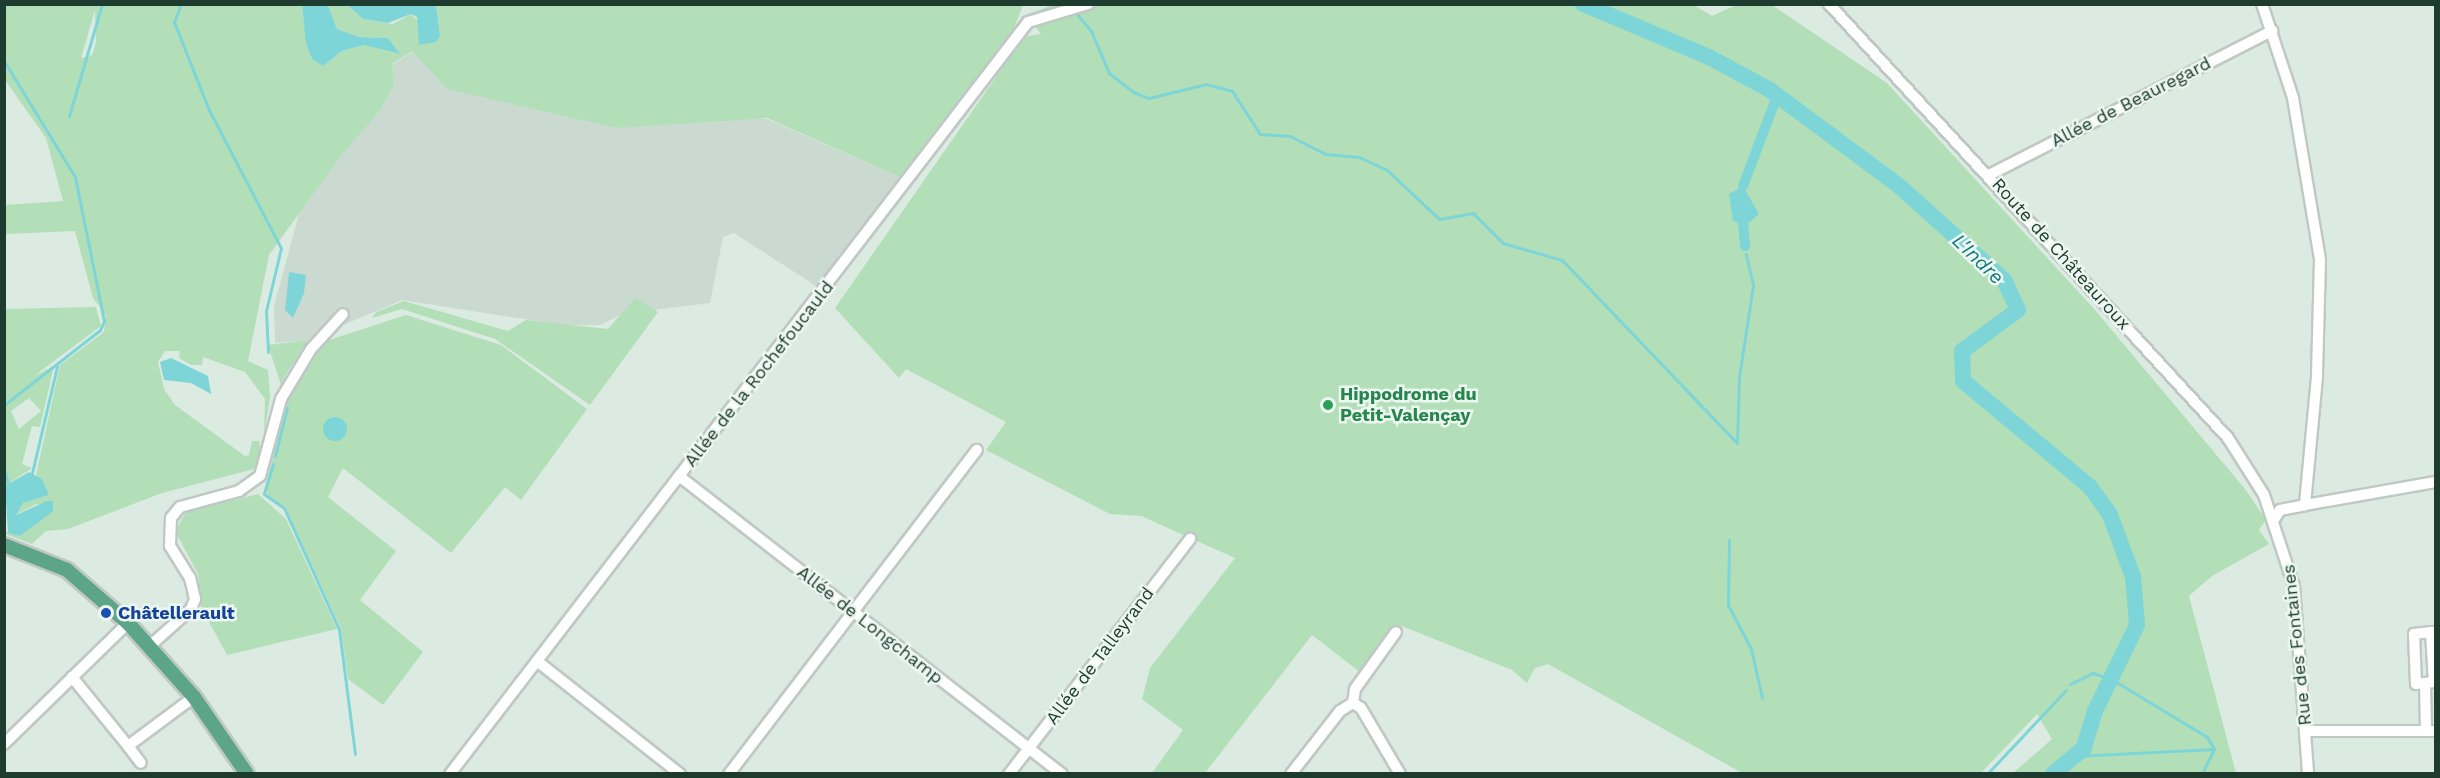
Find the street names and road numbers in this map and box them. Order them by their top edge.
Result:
street label: Allée de Beauregard [2047,52,2215,152]
street label: Route de Châteauroux [1987,174,2135,334]
street label: Allée de la Rochefoucauld [680,277,838,471]
street label: Allée de Longchamp [793,561,947,689]
street label: Rue des Fontaines [2278,563,2316,727]
street label: Allée de Talleyrand [1041,583,1159,729]

